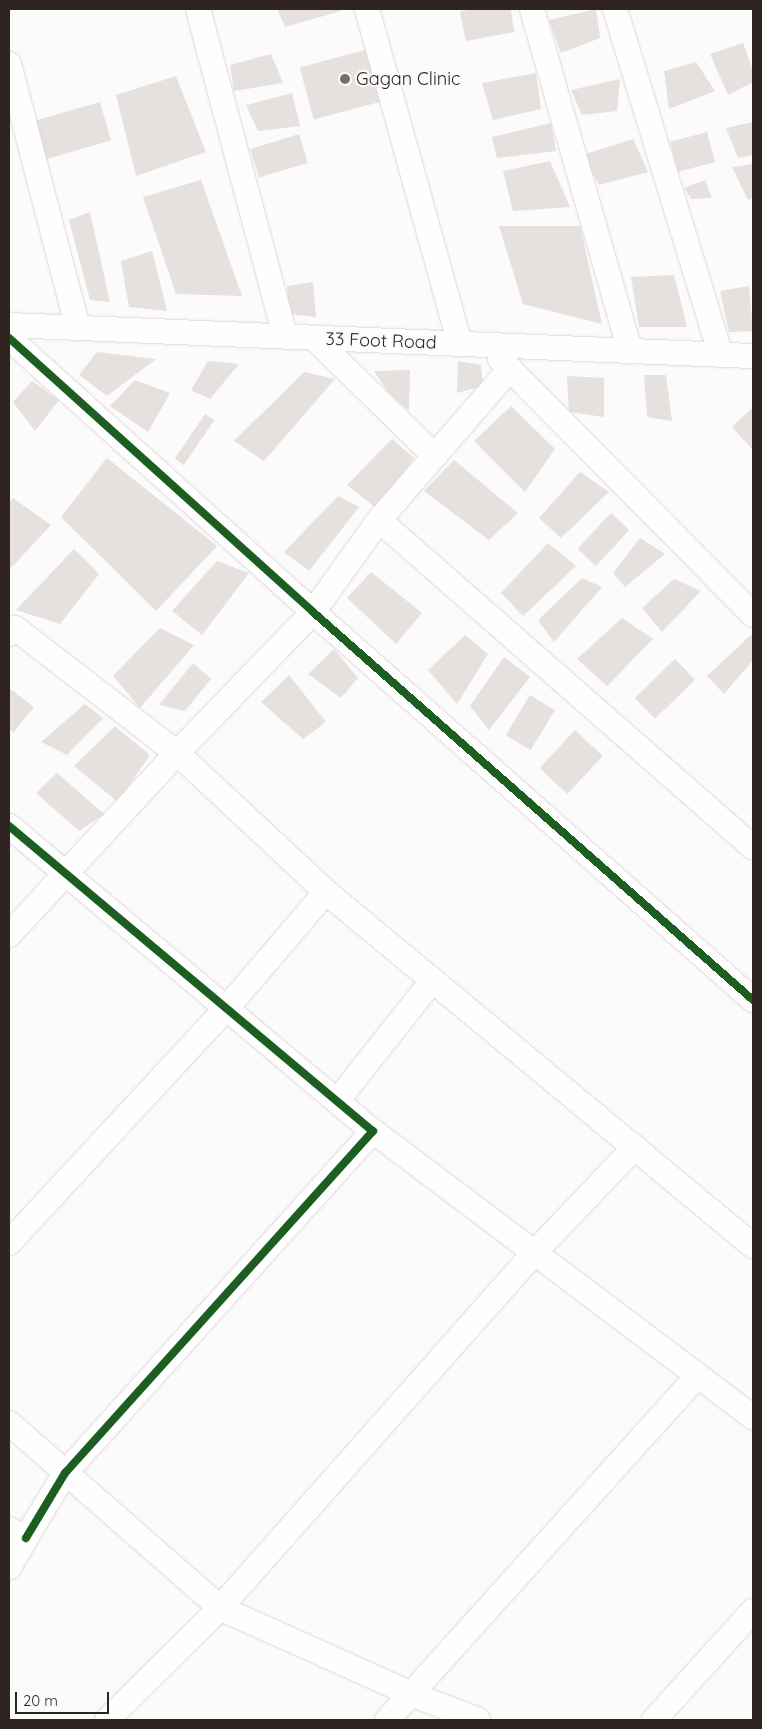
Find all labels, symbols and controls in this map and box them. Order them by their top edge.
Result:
place label: Gagan Clinic [356,68,460,90]
marker: Gagan Clinic [338,72,352,86]
street label: 33 Foot Road [325,328,437,354]
scale bar [18,1682,111,1714]
text: 20 m [23,1691,58,1710]

